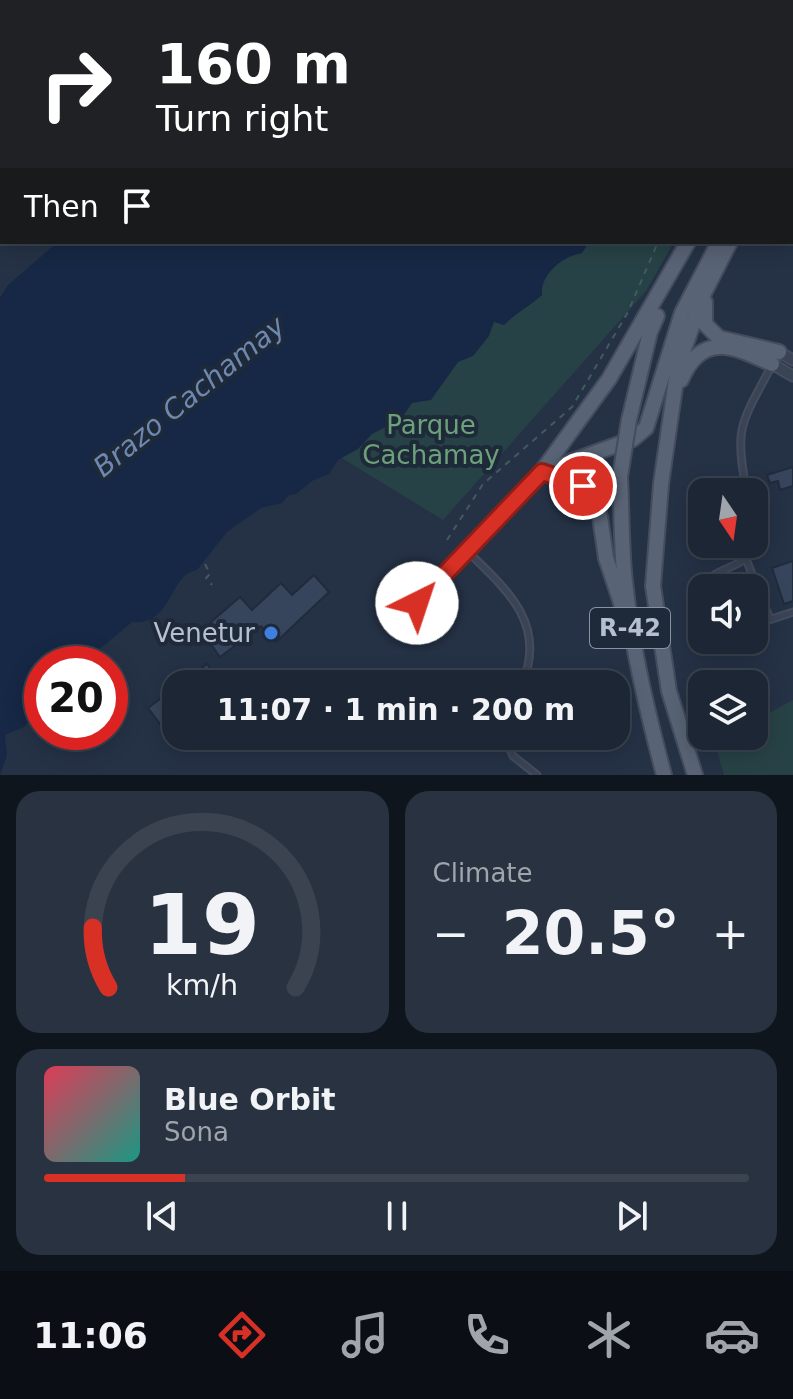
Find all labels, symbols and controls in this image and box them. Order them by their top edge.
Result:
text: 160 m [156,31,351,96]
icon: right [24,32,128,136]
text: Turn right [156,98,328,139]
icon: arrive [115,184,159,228]
text: Then [24,189,99,224]
water label: Brazo Cachamay [87,309,292,484]
park label: Parque Cachamay [362,410,500,470]
pin [549,452,617,520]
icon: arrive [561,464,605,508]
north arrow [688,478,768,558]
map controls [688,478,768,750]
position arrow [375,561,459,645]
button: sound [688,574,768,654]
road number: R-42 [590,608,670,648]
place label: Venetur [153,618,255,648]
marker: Venetur [262,624,280,642]
speed limit sign: 20 [24,646,128,750]
button: layers [688,670,768,750]
text: 11:07 · 1 min · 200 m [217,692,575,727]
text: Climate [433,858,533,888]
text: 19 [144,877,260,974]
text: 20.5° [502,898,680,968]
text: − [433,908,469,959]
text: + [712,908,749,959]
text: km/h [166,968,238,1002]
text: Blue Orbit [164,1082,336,1117]
text: Sona [164,1117,229,1147]
icon: previous [140,1194,184,1238]
icon: pause [375,1194,419,1238]
icon: next [610,1194,654,1238]
icon: directions [214,1307,270,1363]
icon: music [337,1307,393,1363]
icon: phone [459,1307,515,1363]
icon: climate [581,1307,637,1363]
icon: car [704,1307,760,1363]
text: 11:06 [33,1315,148,1356]

